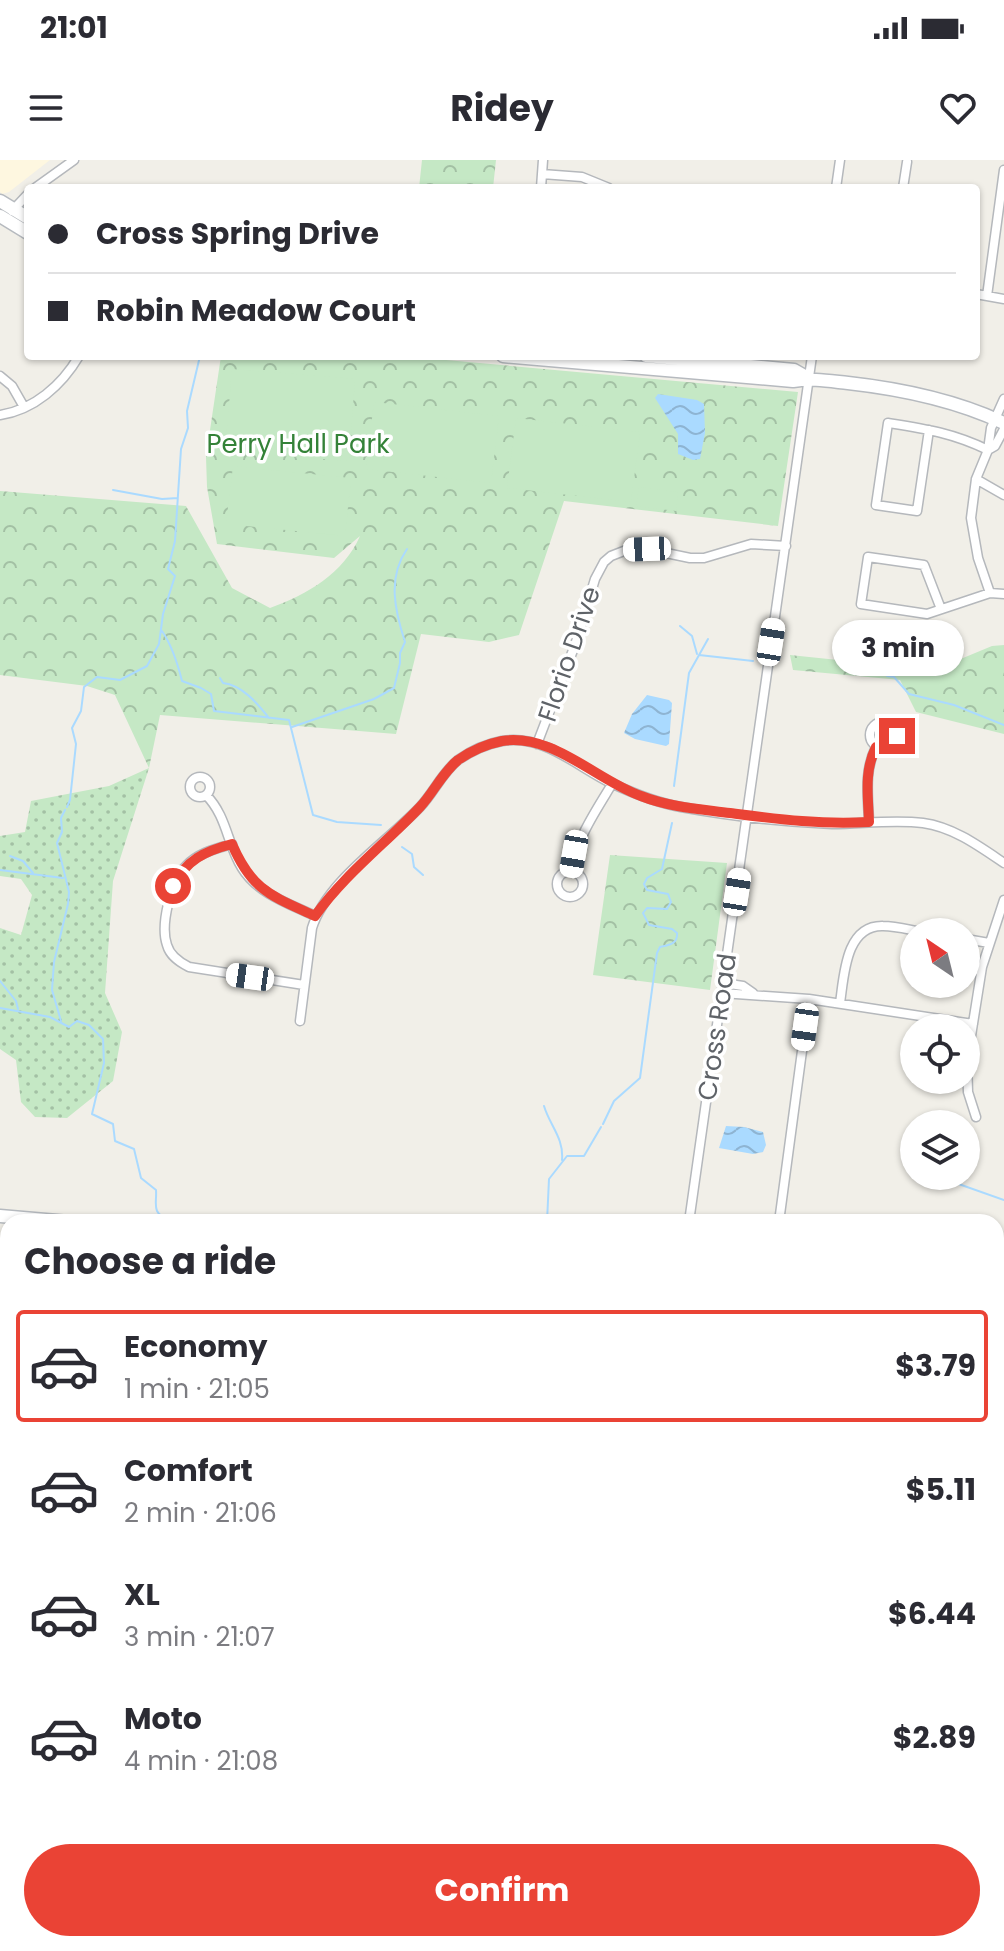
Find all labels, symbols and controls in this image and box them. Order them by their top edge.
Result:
text: 21:01 [40,6,108,49]
text: Ridey [450,83,554,134]
icon: menu [24,86,68,130]
icon: heart [936,86,980,130]
text: Cross Spring Drive [96,212,379,255]
text: Robin Meadow Court [96,289,416,332]
park label: Perry Hall Park [206,426,390,462]
car [623,536,671,562]
street label: Florio Drive [529,581,609,727]
car [755,616,787,668]
callout: 3 min [831,620,963,676]
text: 3 min [861,630,935,666]
route end [879,718,915,754]
car [558,828,590,880]
car [721,866,753,918]
route start [155,868,191,904]
north arrow [900,918,980,998]
map controls [900,918,980,1190]
street label: Cross Road [689,951,745,1103]
car [225,962,275,992]
car [790,1002,820,1052]
button: locate [900,1014,980,1094]
button: layers [900,1110,980,1190]
text: Choose a ride [24,1236,276,1287]
text: Economy [124,1325,268,1368]
icon: car [28,1330,100,1402]
text: $3.79 [895,1344,976,1387]
text: 1 min · 21:05 [124,1371,270,1407]
text: Comfort [124,1449,253,1492]
icon: car [28,1454,100,1526]
text: $5.11 [906,1468,976,1511]
text: 2 min · 21:06 [124,1495,277,1531]
text: XL [124,1573,160,1616]
icon: car [28,1578,100,1650]
text: $6.44 [888,1592,976,1635]
text: 3 min · 21:07 [124,1619,275,1655]
text: Moto [124,1697,202,1740]
icon: car [28,1702,100,1774]
text: $2.89 [893,1716,976,1759]
text: 4 min · 21:08 [124,1743,278,1779]
button: Confirm [24,1844,980,1936]

